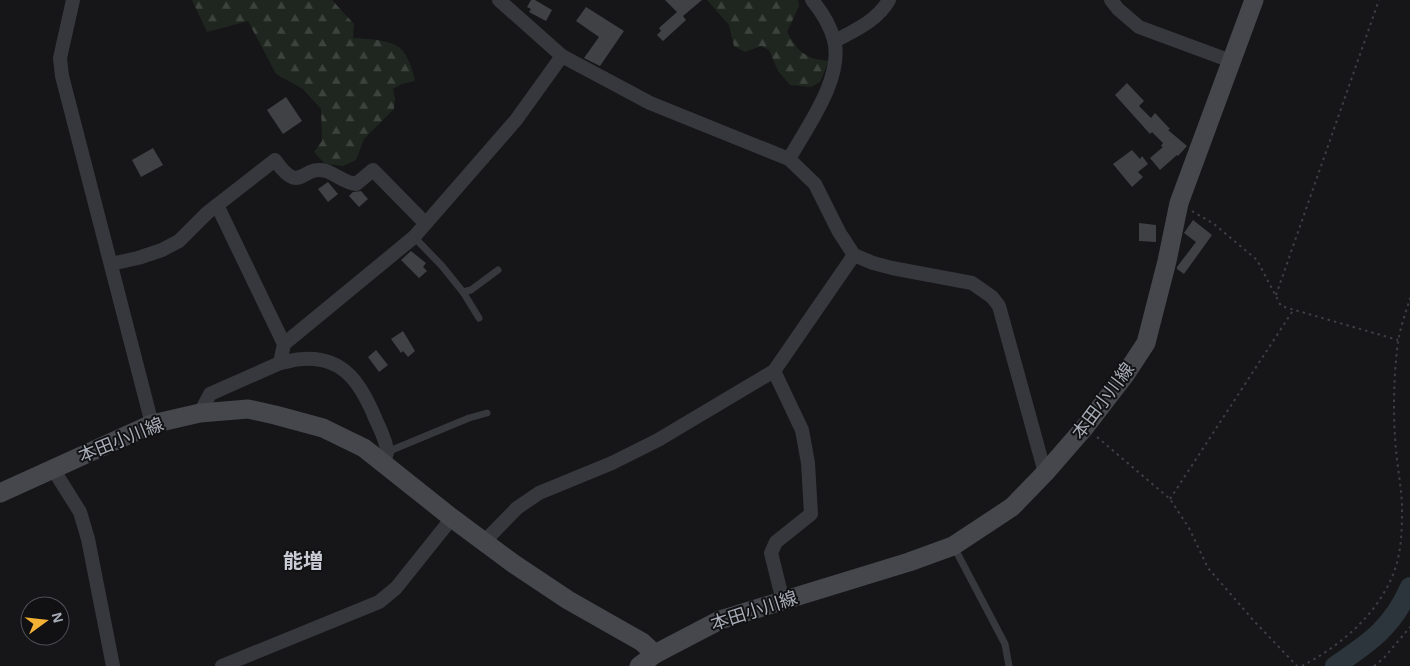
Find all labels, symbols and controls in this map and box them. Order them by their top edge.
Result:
street label: 本田小川線 [1068,359,1138,443]
street label: 本田小川線 [76,414,166,466]
district label: 能増 [283,550,323,572]
street label: 本田小川線 [708,588,800,634]
north arrow [20,596,70,646]
text: N [49,611,67,625]

